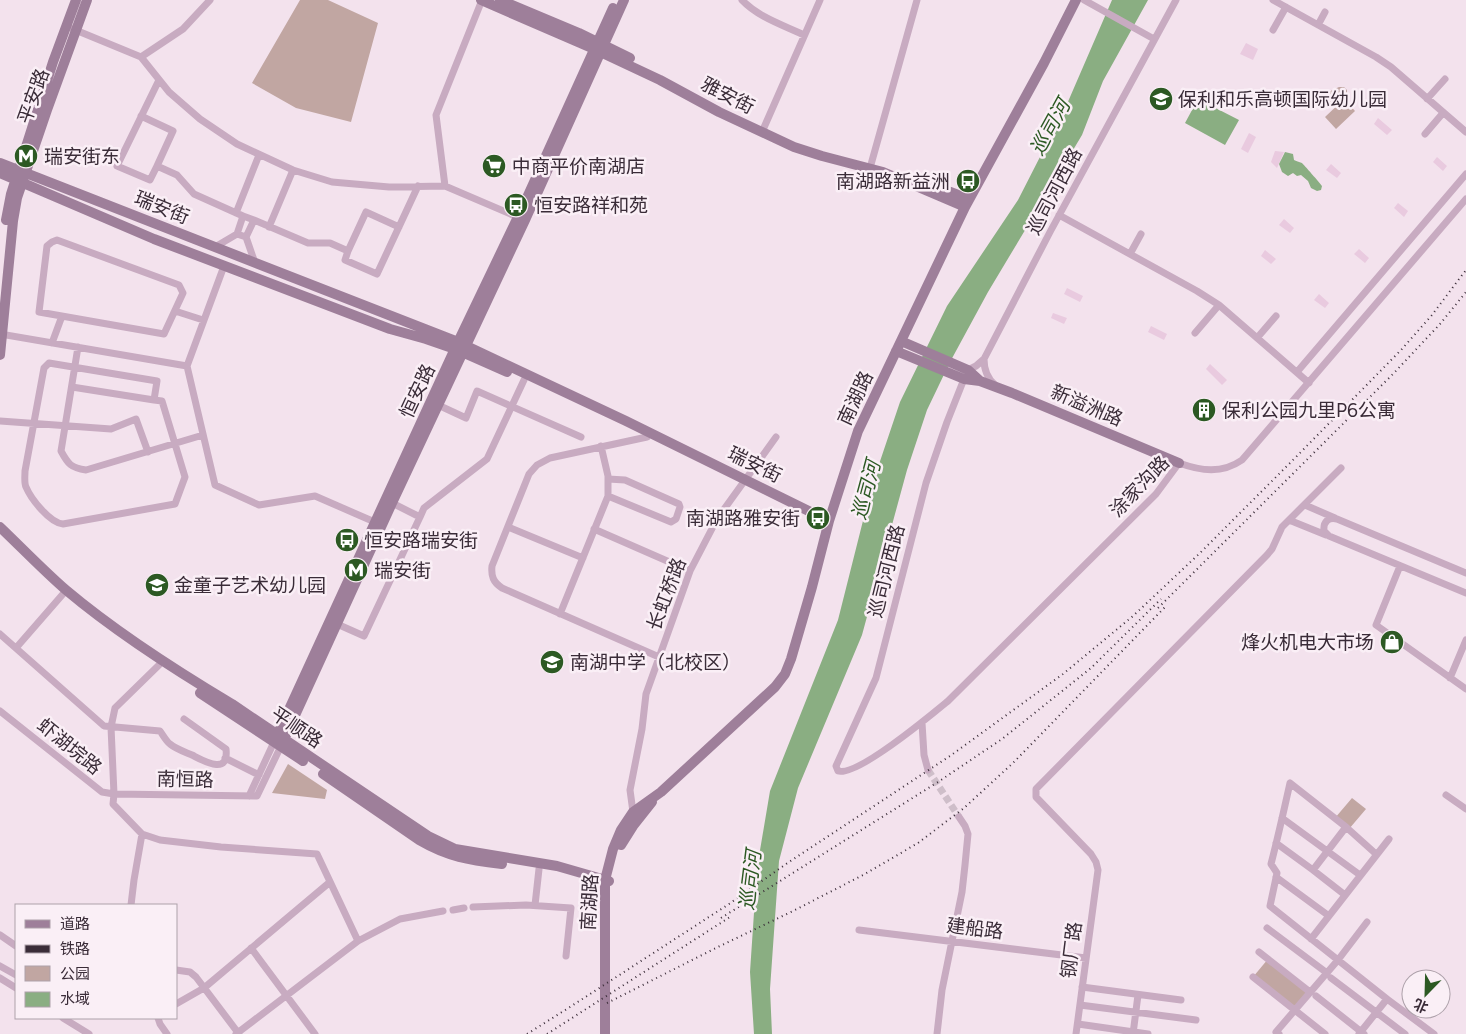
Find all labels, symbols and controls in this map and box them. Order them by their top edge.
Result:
street label: 平安路 [13,65,54,127]
street label: 雅安街 [697,72,758,119]
school or university icon: 保利和乐高顿国际幼儿园 [1148,86,1174,112]
place label: 保利和乐高顿国际幼儿园 [1178,88,1387,111]
water label: 巡司河 [1025,91,1077,159]
metro station icon: 瑞安街东 [13,143,39,169]
street label: 巡司河西路 [1022,144,1087,239]
place label: 瑞安街东 [44,145,120,168]
supermarket icon: 中商平价南湖店 [481,153,507,179]
place label: 中商平价南湖店 [512,155,645,178]
bus stop icon: 南湖路新益洲 [955,168,981,194]
place label: 南湖路新益洲 [836,170,950,193]
street label: 瑞安街 [131,186,193,229]
bus stop icon: 恒安路祥和苑 [503,192,529,218]
place label: 恒安路祥和苑 [534,194,648,217]
street label: 恒安路 [395,361,440,422]
street label: 南湖路 [833,368,878,429]
street label: 新溢洲路 [1047,380,1126,431]
building icon: 保利公园九里P6公寓 [1191,397,1217,423]
place label: 保利公园九里P6公寓 [1222,399,1396,422]
street label: 瑞安街 [724,442,785,487]
street label: 涂家沟路 [1105,451,1174,522]
water label: 巡司河 [847,454,886,522]
bus stop icon: 南湖路雅安街 [805,505,831,531]
place label: 南湖路雅安街 [686,507,800,530]
street label: 巡司河西路 [864,522,909,620]
bus stop icon: 恒安路瑞安街 [334,527,360,553]
place label: 恒安路瑞安街 [364,529,478,552]
street label: 长虹桥路 [642,555,691,634]
metro station icon: 瑞安街 [343,557,369,583]
place label: 瑞安街 [374,559,431,582]
school or university icon: 金童子艺术幼儿园 [144,572,170,598]
place label: 金童子艺术幼儿园 [174,574,326,597]
shop icon: 烽火机电大市场 [1379,629,1405,655]
place label: 烽火机电大市场 [1241,631,1374,654]
school or university icon: 南湖中学（北校区） [539,649,565,675]
place label: 南湖中学（北校区） [570,651,741,674]
street label: 平顺路 [267,702,327,753]
street label: 虾湖垸路 [33,714,106,779]
street label: 南恒路 [156,768,214,791]
water label: 巡司河 [734,845,766,911]
street label: 南湖路 [577,873,602,931]
legend [15,904,178,1019]
street label: 建船路 [945,914,1005,943]
text: 道路 [60,915,90,933]
street label: 钢厂路 [1057,920,1086,980]
text: 铁路 [60,940,90,958]
text: 公园 [60,965,90,983]
north arrow [1401,969,1451,1019]
text: 水域 [60,990,90,1008]
text: 北 [1411,995,1431,1016]

